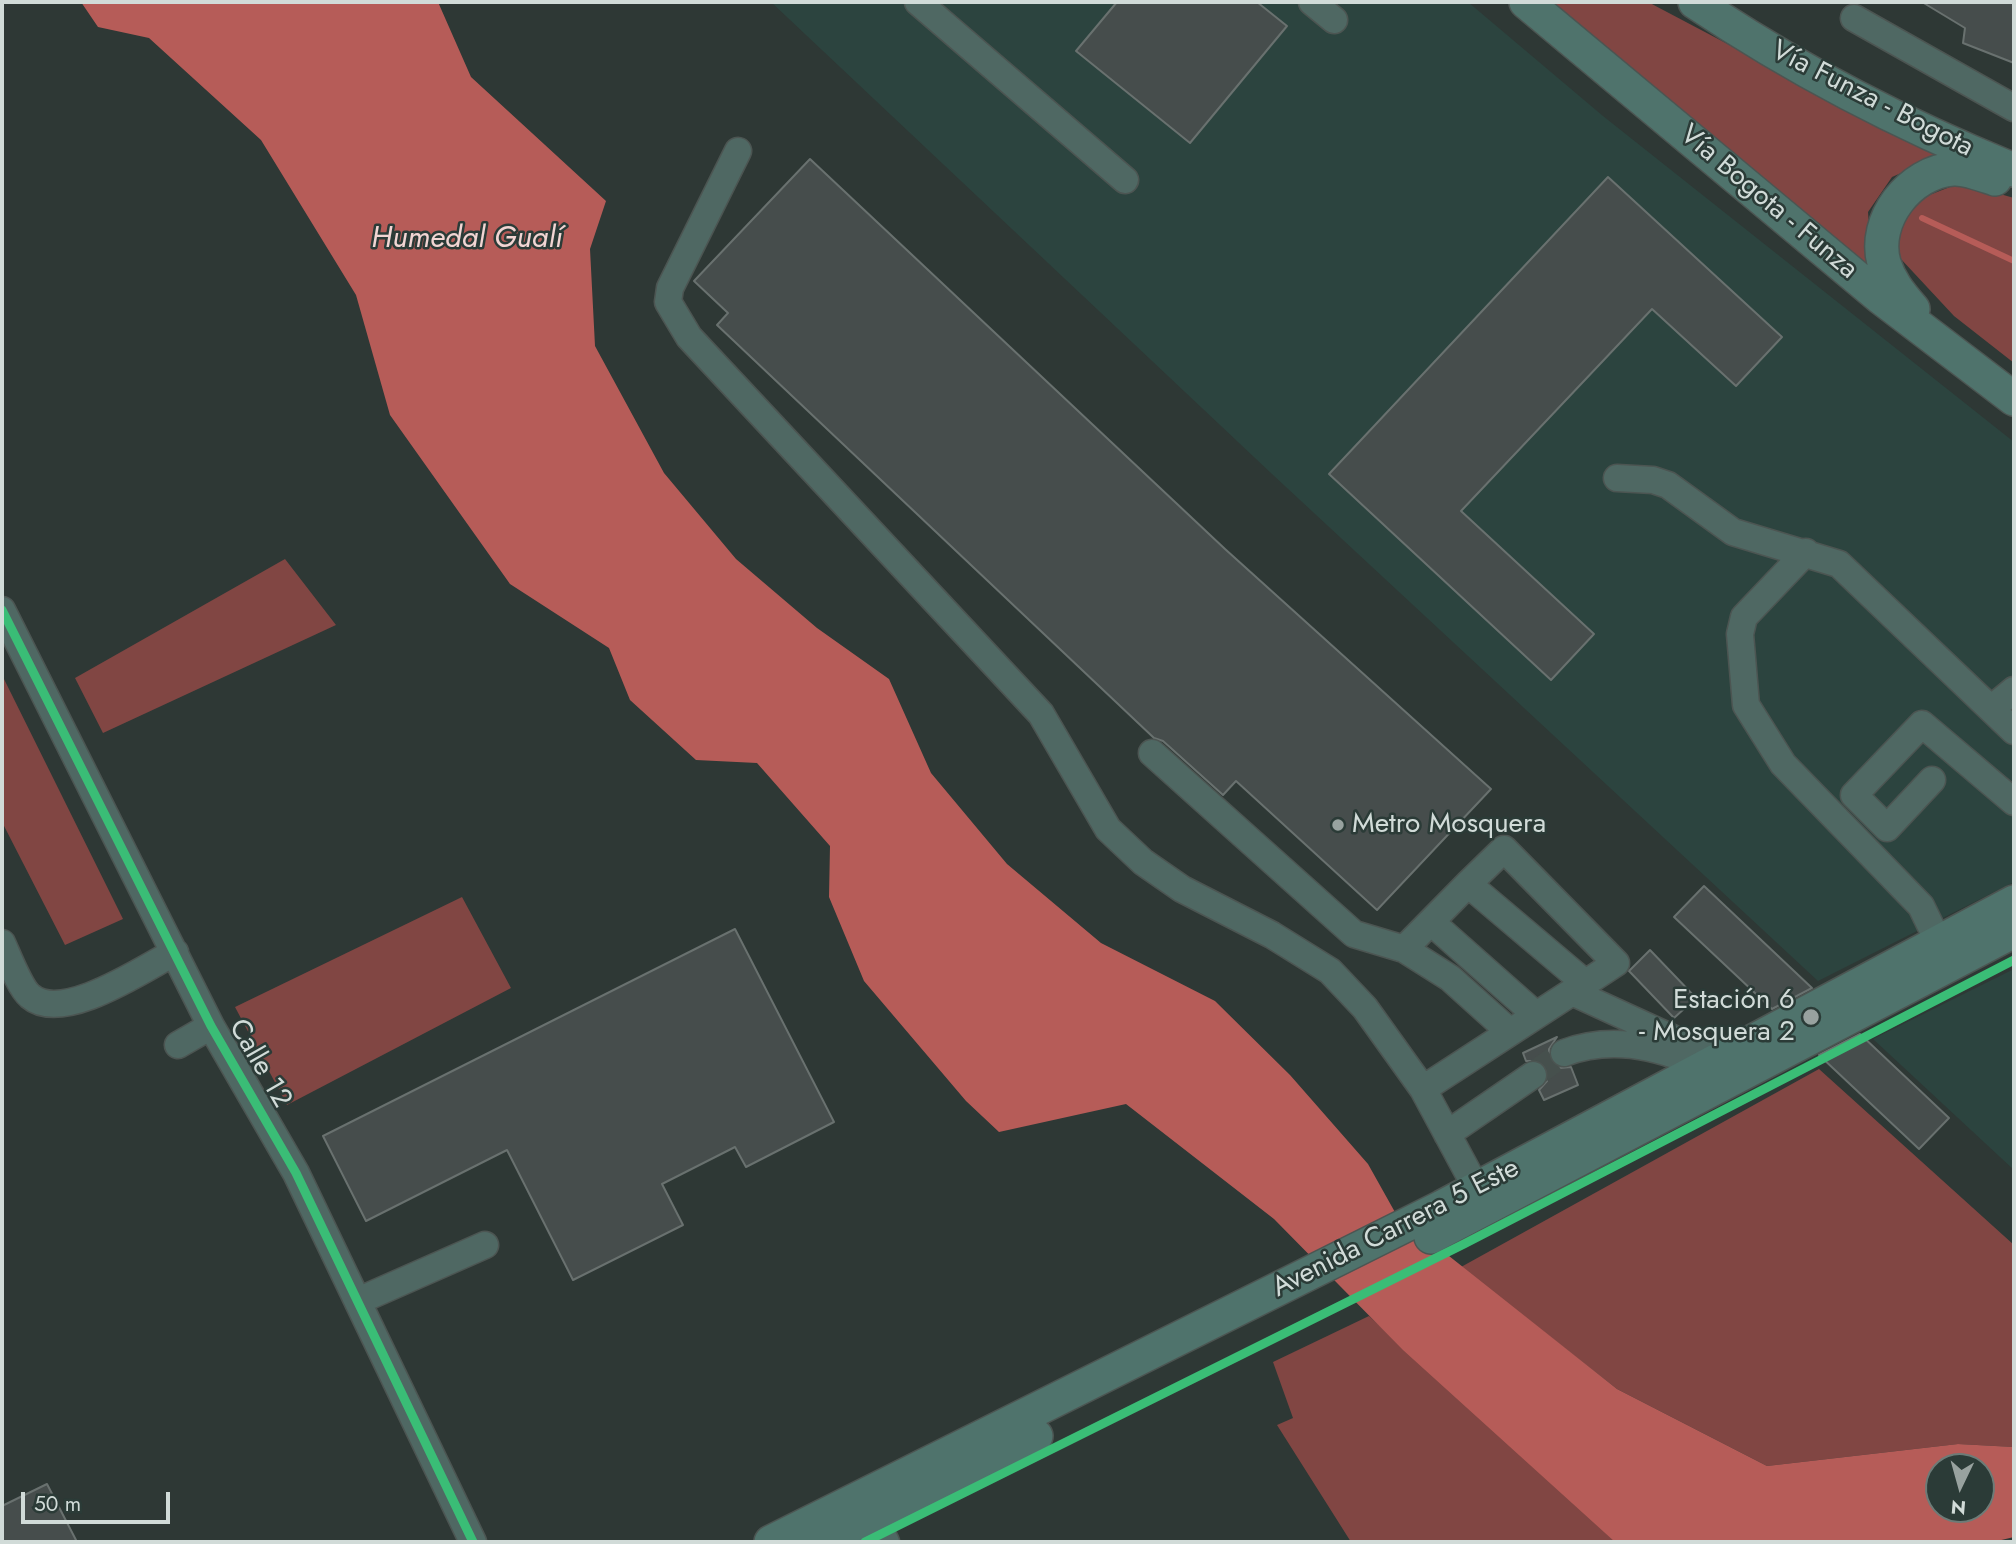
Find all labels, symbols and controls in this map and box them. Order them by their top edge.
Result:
street label: Vía Funza - Bogota [1766,35,1978,165]
street label: Vía Bogota - Funza [1672,119,1864,287]
water label: Humedal Gualí [371,222,563,258]
place label: Metro Mosquera [1352,808,1546,842]
marker: Metro Mosquera [1330,817,1346,833]
place label: Estación 6 - Mosquera 2 [1639,984,1795,1050]
marker: Estación 6 - Mosquera 2 [1801,1007,1821,1027]
street label: Calle 12 [220,1014,298,1114]
street label: Avenida Carrera 5 Este [1267,1152,1525,1306]
north arrow [1925,1453,1995,1523]
scale bar [24,1478,173,1522]
text: 50 m [34,1489,81,1519]
text: N [1950,1493,1967,1522]

